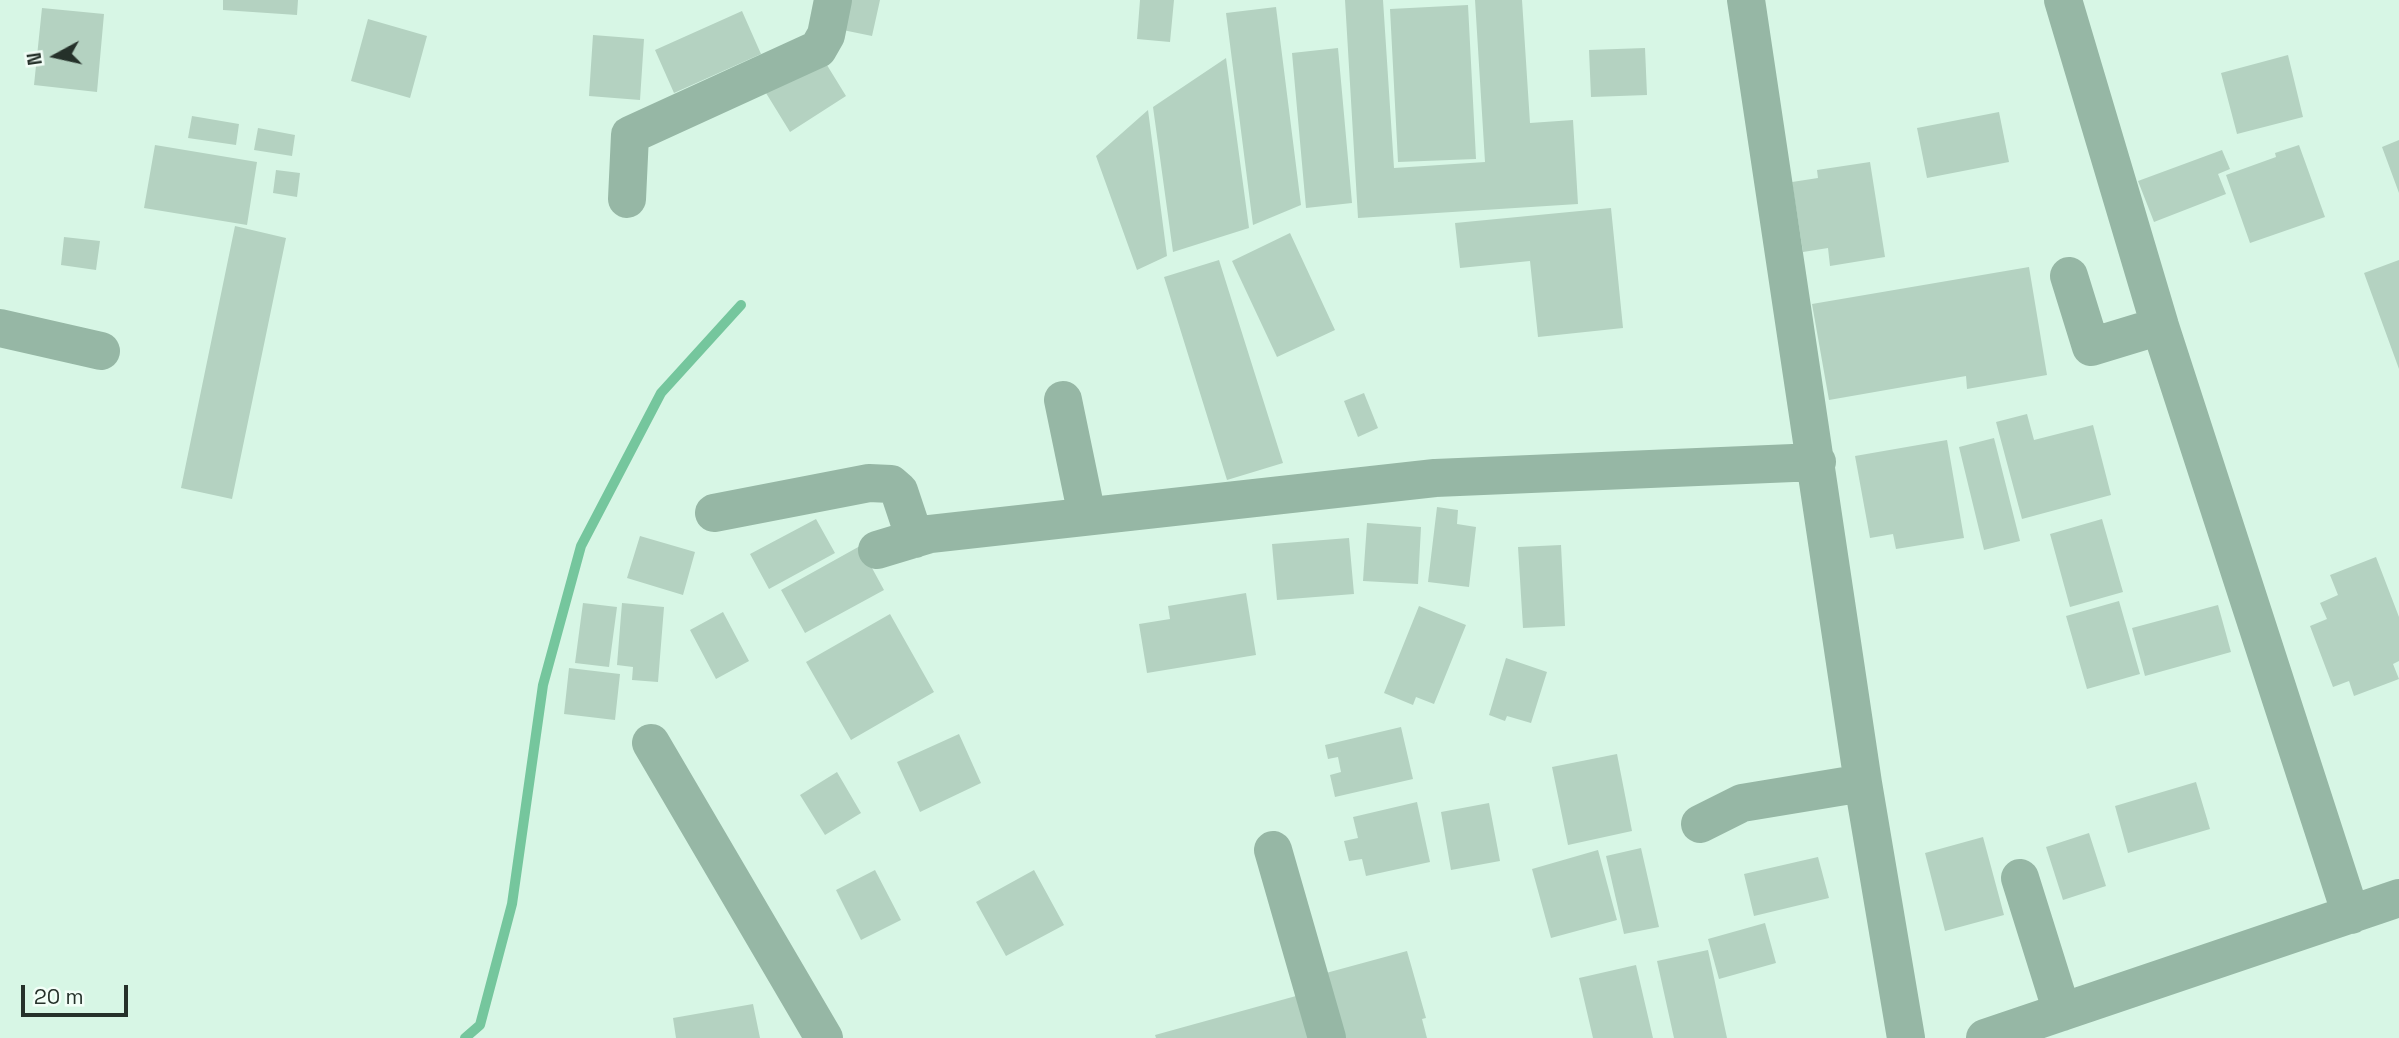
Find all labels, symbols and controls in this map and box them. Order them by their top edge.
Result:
north arrow [21,21,91,91]
text: N [21,51,48,67]
scale bar [24,972,131,1016]
text: 20 m [34,983,84,1010]

